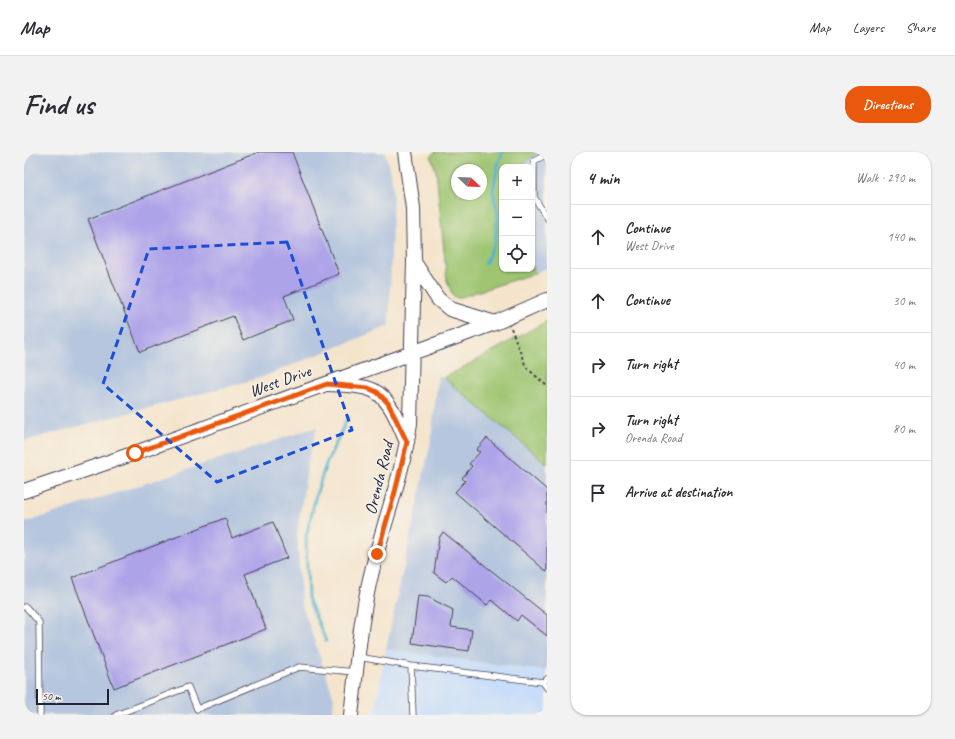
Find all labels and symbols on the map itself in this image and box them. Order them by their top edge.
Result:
north arrow [451,164,487,200]
street label: West Drive [246,360,315,402]
street label: Orenda Road [360,437,399,517]
route start [126,444,144,462]
route end [368,545,386,563]
scale bar [36,687,109,706]

